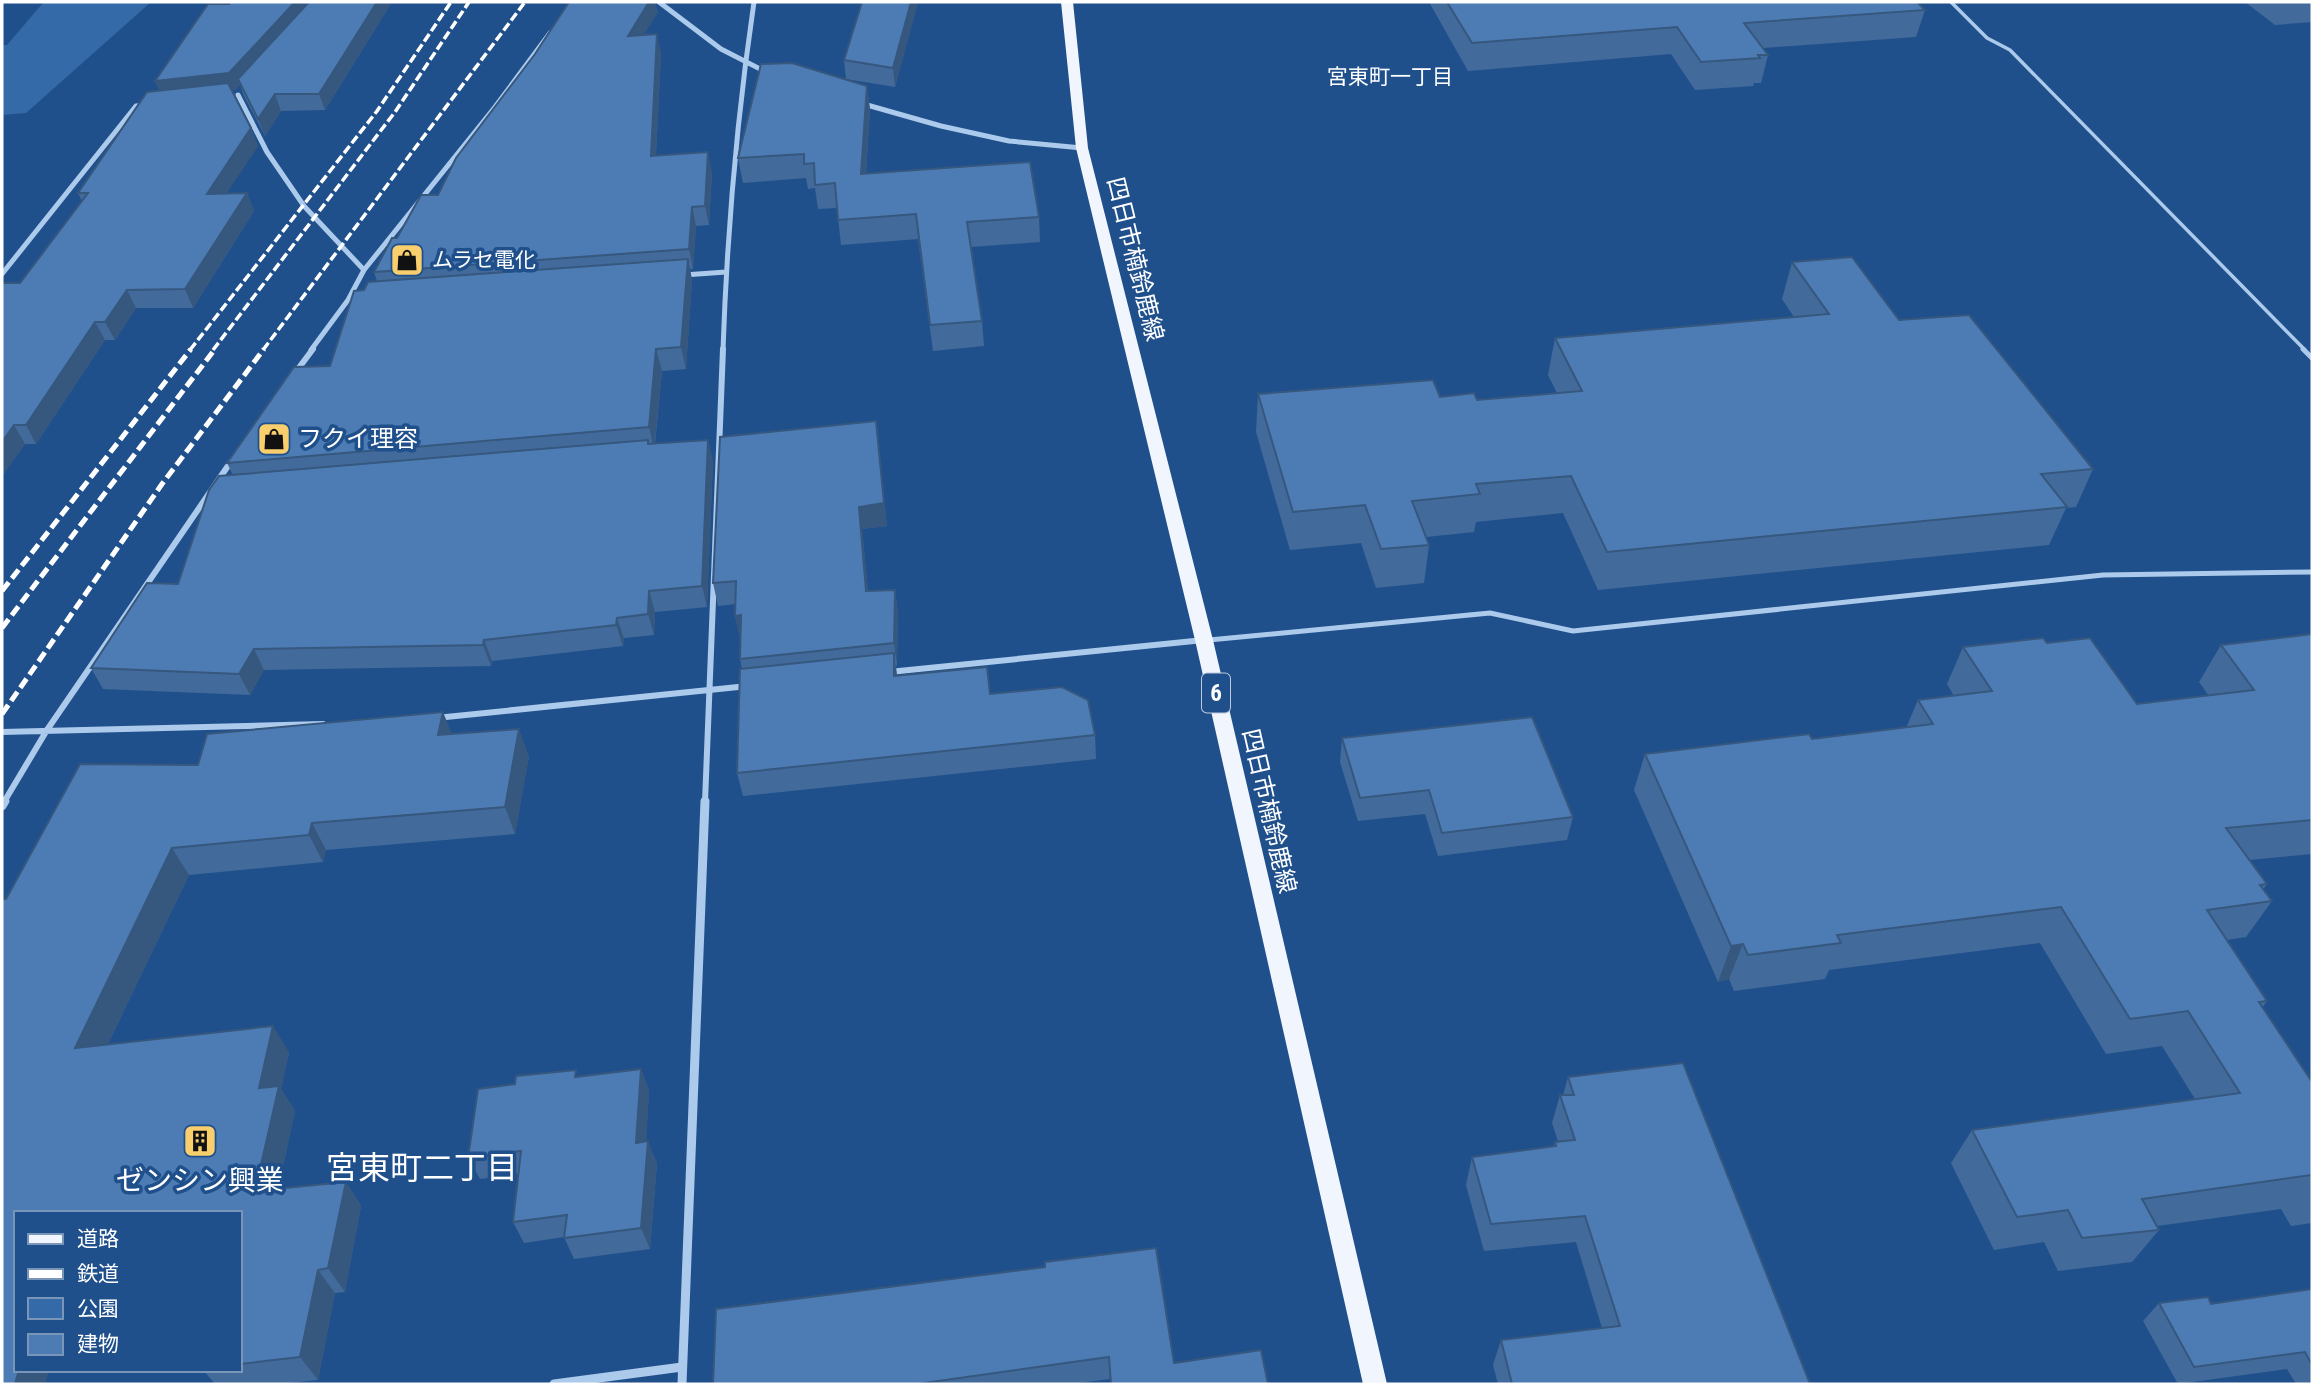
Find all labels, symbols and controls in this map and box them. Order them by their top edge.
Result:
district label: 宮東町一丁目 [1327,65,1453,89]
street label: 四日市楠鈴鹿線 [1101,174,1169,344]
shop icon: ムラセ電化 [388,241,426,279]
place label: ムラセ電化 [432,248,536,272]
shop icon: フクイ理容 [255,420,293,458]
place label: フクイ理容 [298,425,418,453]
road number: 6 [1202,674,1230,712]
street label: 四日市楠鈴鹿線 [1236,726,1302,896]
building icon: ゼンシン興業 [181,1122,219,1160]
district label: 宮東町二丁目 [326,1149,518,1187]
place label: ゼンシン興業 [116,1164,284,1197]
legend [14,1211,242,1372]
text: 道路 [77,1227,119,1251]
text: 鉄道 [77,1262,119,1286]
text: 公園 [77,1297,119,1321]
text: 建物 [77,1332,119,1356]

